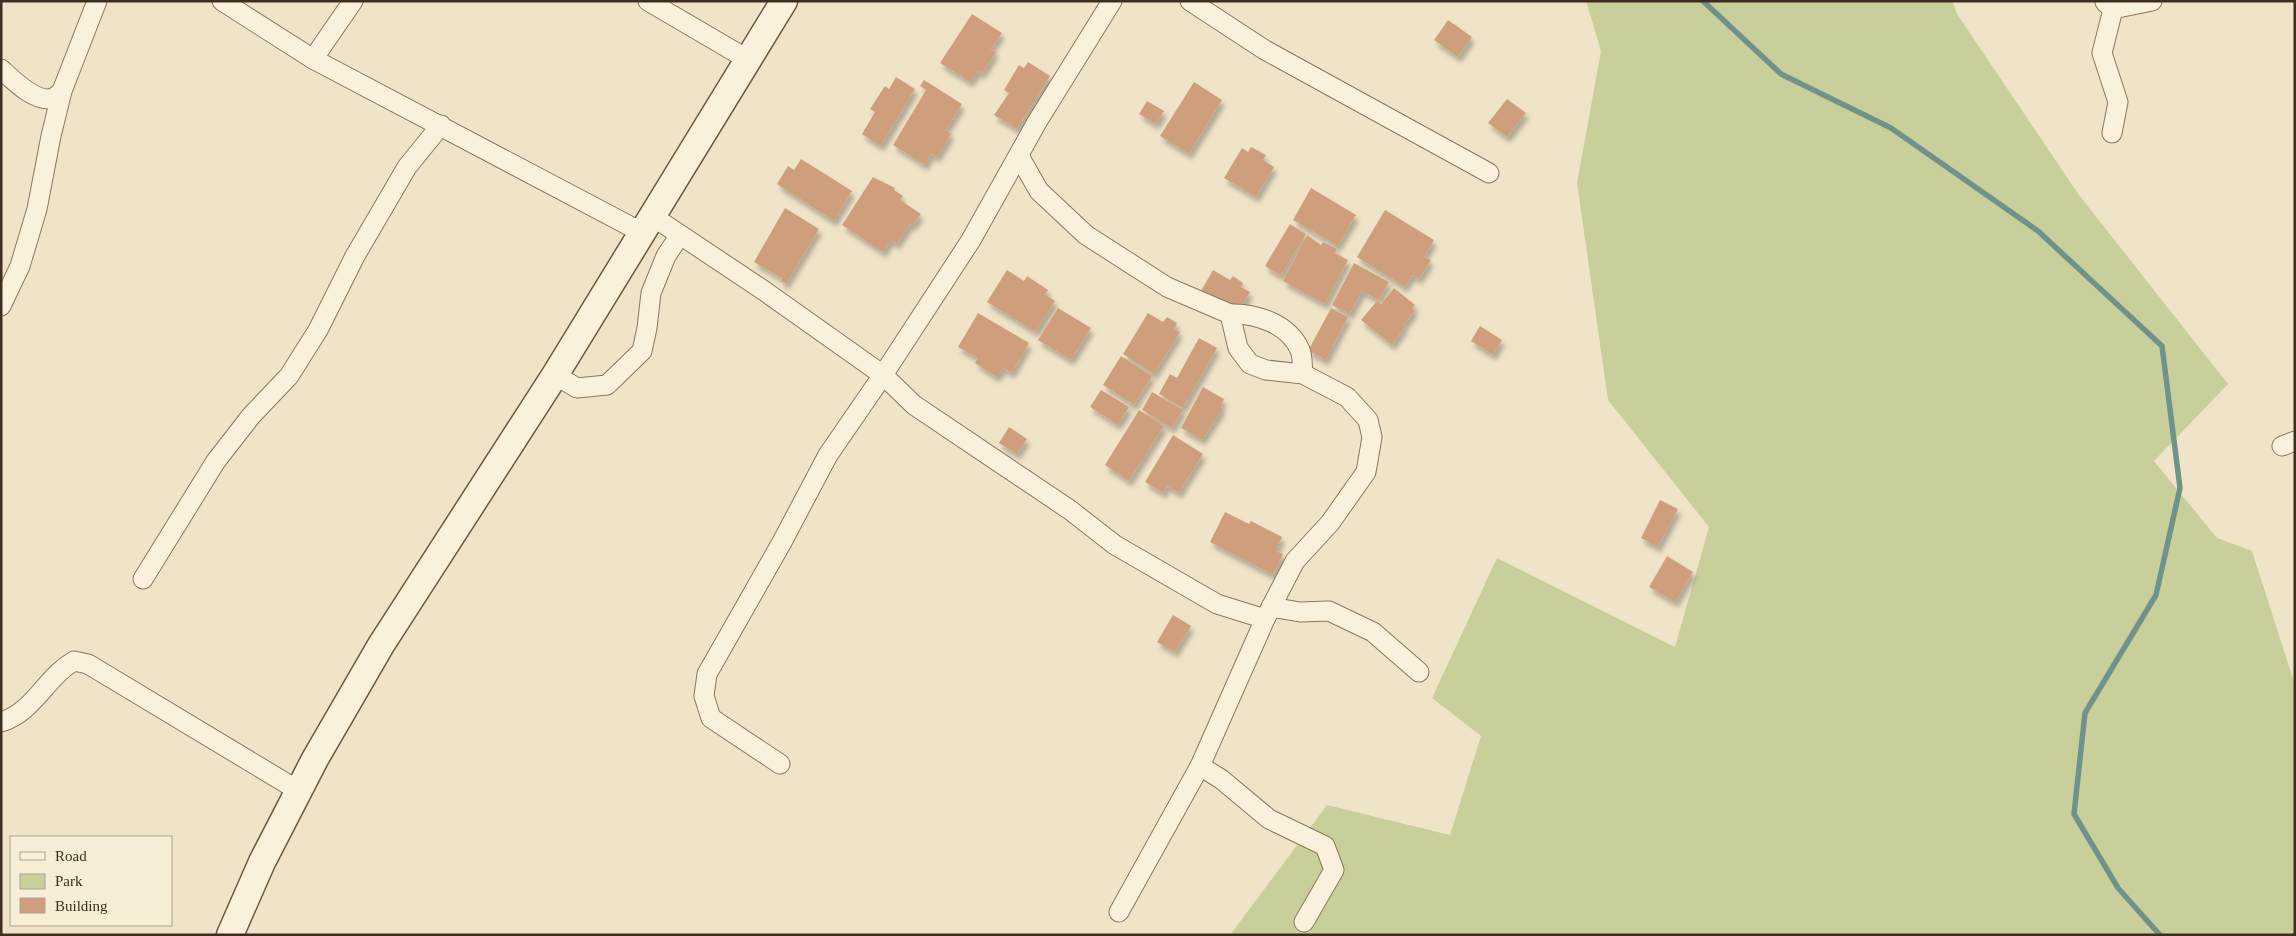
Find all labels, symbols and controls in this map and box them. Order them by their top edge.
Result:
legend [10,836,172,926]
text: Road [55,848,87,864]
text: Park [55,873,83,889]
text: Building [55,898,108,914]

